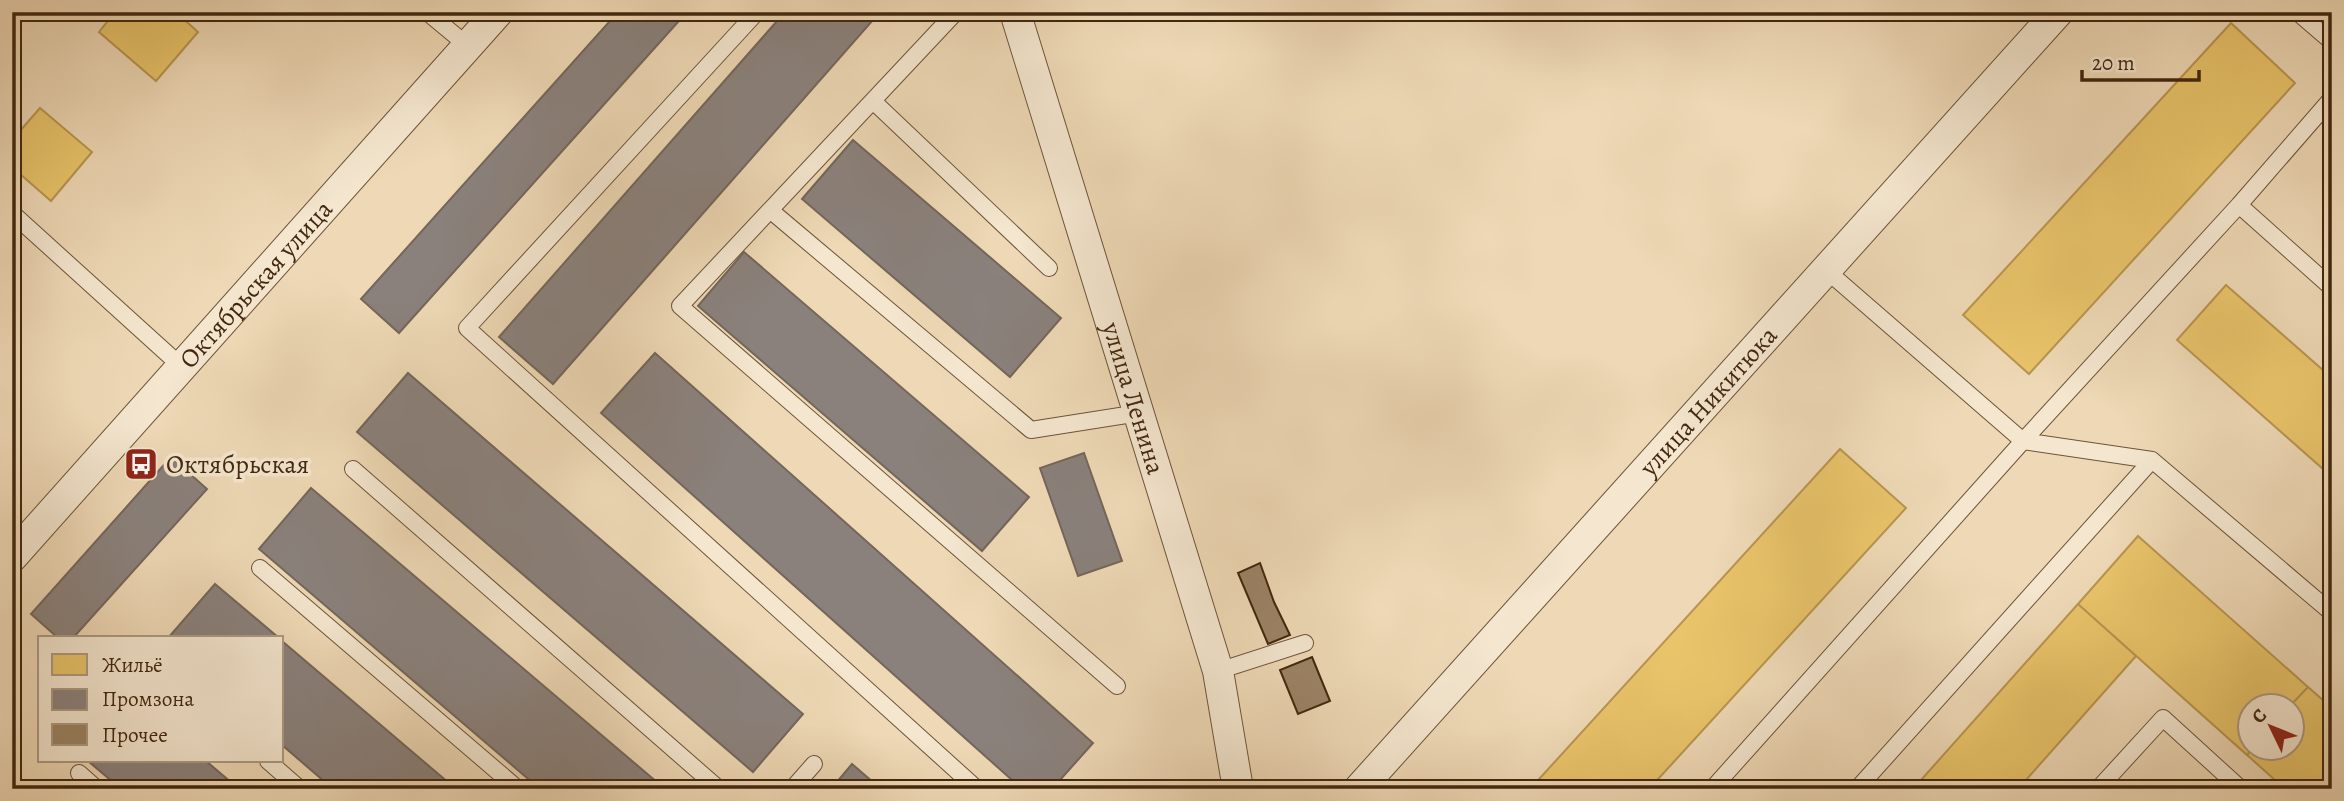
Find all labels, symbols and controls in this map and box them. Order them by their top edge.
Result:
scale bar [2082,38,2199,82]
text: 20 m [2092,49,2135,77]
street label: Октябрьская улица [171,192,340,376]
street label: улица Ленина [1093,317,1173,479]
street label: улица Никитюка [1631,319,1785,485]
bus stop icon: Октябрьская [122,445,160,483]
place label: Октябрьская [166,447,309,482]
legend [38,636,284,762]
text: Жильё [102,651,163,679]
text: Промзона [102,685,195,713]
north arrow [2236,692,2306,762]
text: С [2246,703,2273,729]
text: Прочее [102,721,168,749]

